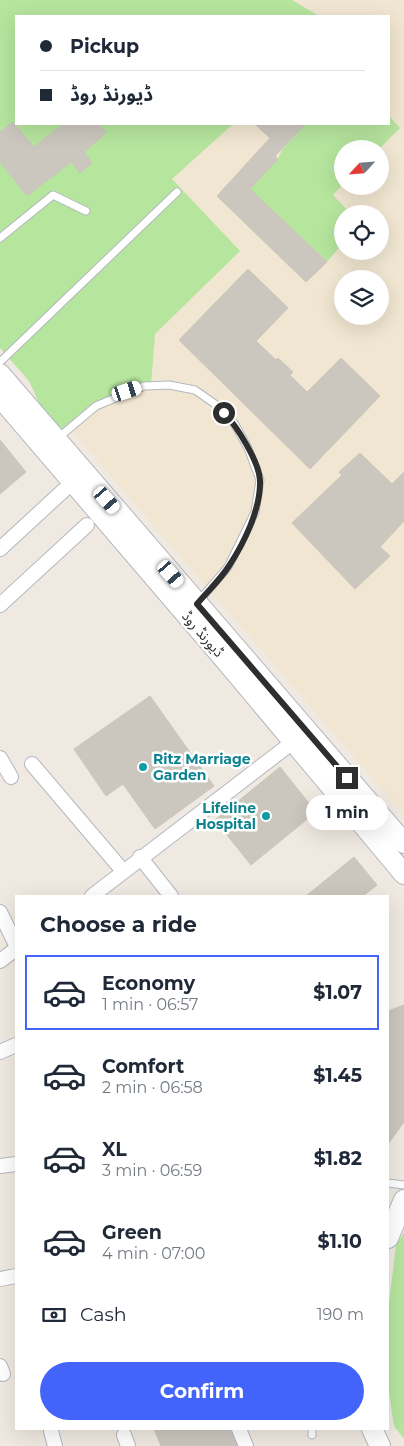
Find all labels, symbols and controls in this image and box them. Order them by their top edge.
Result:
text: Pickup [70,35,139,58]
text: ڈیورنڈ روڈ [70,83,153,106]
north arrow [334,140,389,195]
map controls [334,140,389,325]
button: locate [334,205,389,260]
button: layers [334,270,389,325]
car [110,379,143,403]
route start [213,402,235,424]
car [91,484,122,516]
car [155,558,186,590]
street label: ڈیورنڈ روڈ [178,607,228,661]
place label: Ritz Marriage Garden [153,750,251,784]
marker: Ritz Marriage Garden [137,761,149,773]
route end [336,767,358,789]
callout: 1 min [306,796,388,830]
place label: Lifeline Hospital [196,799,256,833]
text: 1 min [325,803,369,822]
marker: Lifeline Hospital [260,810,272,822]
text: Choose a ride [40,911,197,938]
icon: car [42,970,87,1015]
text: Economy [102,972,195,995]
text: $1.07 [313,981,362,1004]
text: 1 min · 06:57 [102,995,198,1014]
icon: car [42,1053,87,1098]
text: Comfort [102,1055,184,1078]
text: $1.45 [313,1064,362,1087]
text: 2 min · 06:58 [102,1078,203,1097]
icon: car [42,1136,87,1181]
text: XL [102,1138,127,1161]
text: $1.82 [314,1147,362,1170]
text: 3 min · 06:59 [102,1161,202,1180]
icon: car [42,1219,87,1264]
text: Green [102,1221,162,1244]
text: $1.10 [318,1230,362,1253]
text: 4 min · 07:00 [102,1244,205,1263]
icon: cash [40,1301,68,1329]
text: Cash [80,1303,127,1326]
text: 190 m [317,1305,364,1324]
button: Confirm [40,1362,364,1420]

